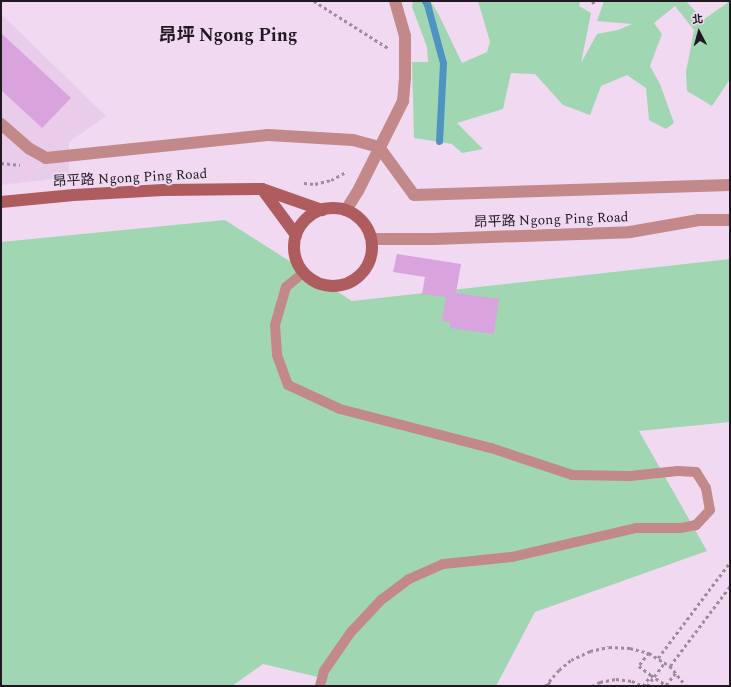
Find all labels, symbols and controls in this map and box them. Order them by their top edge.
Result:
text: 北 [691,11,704,29]
north arrow [679,12,719,52]
district label: 昂坪 Ngong Ping [158,25,298,47]
street label: 昂平路 Ngong Ping Road [52,166,208,190]
street label: 昂平路 Ngong Ping Road [473,209,629,231]

